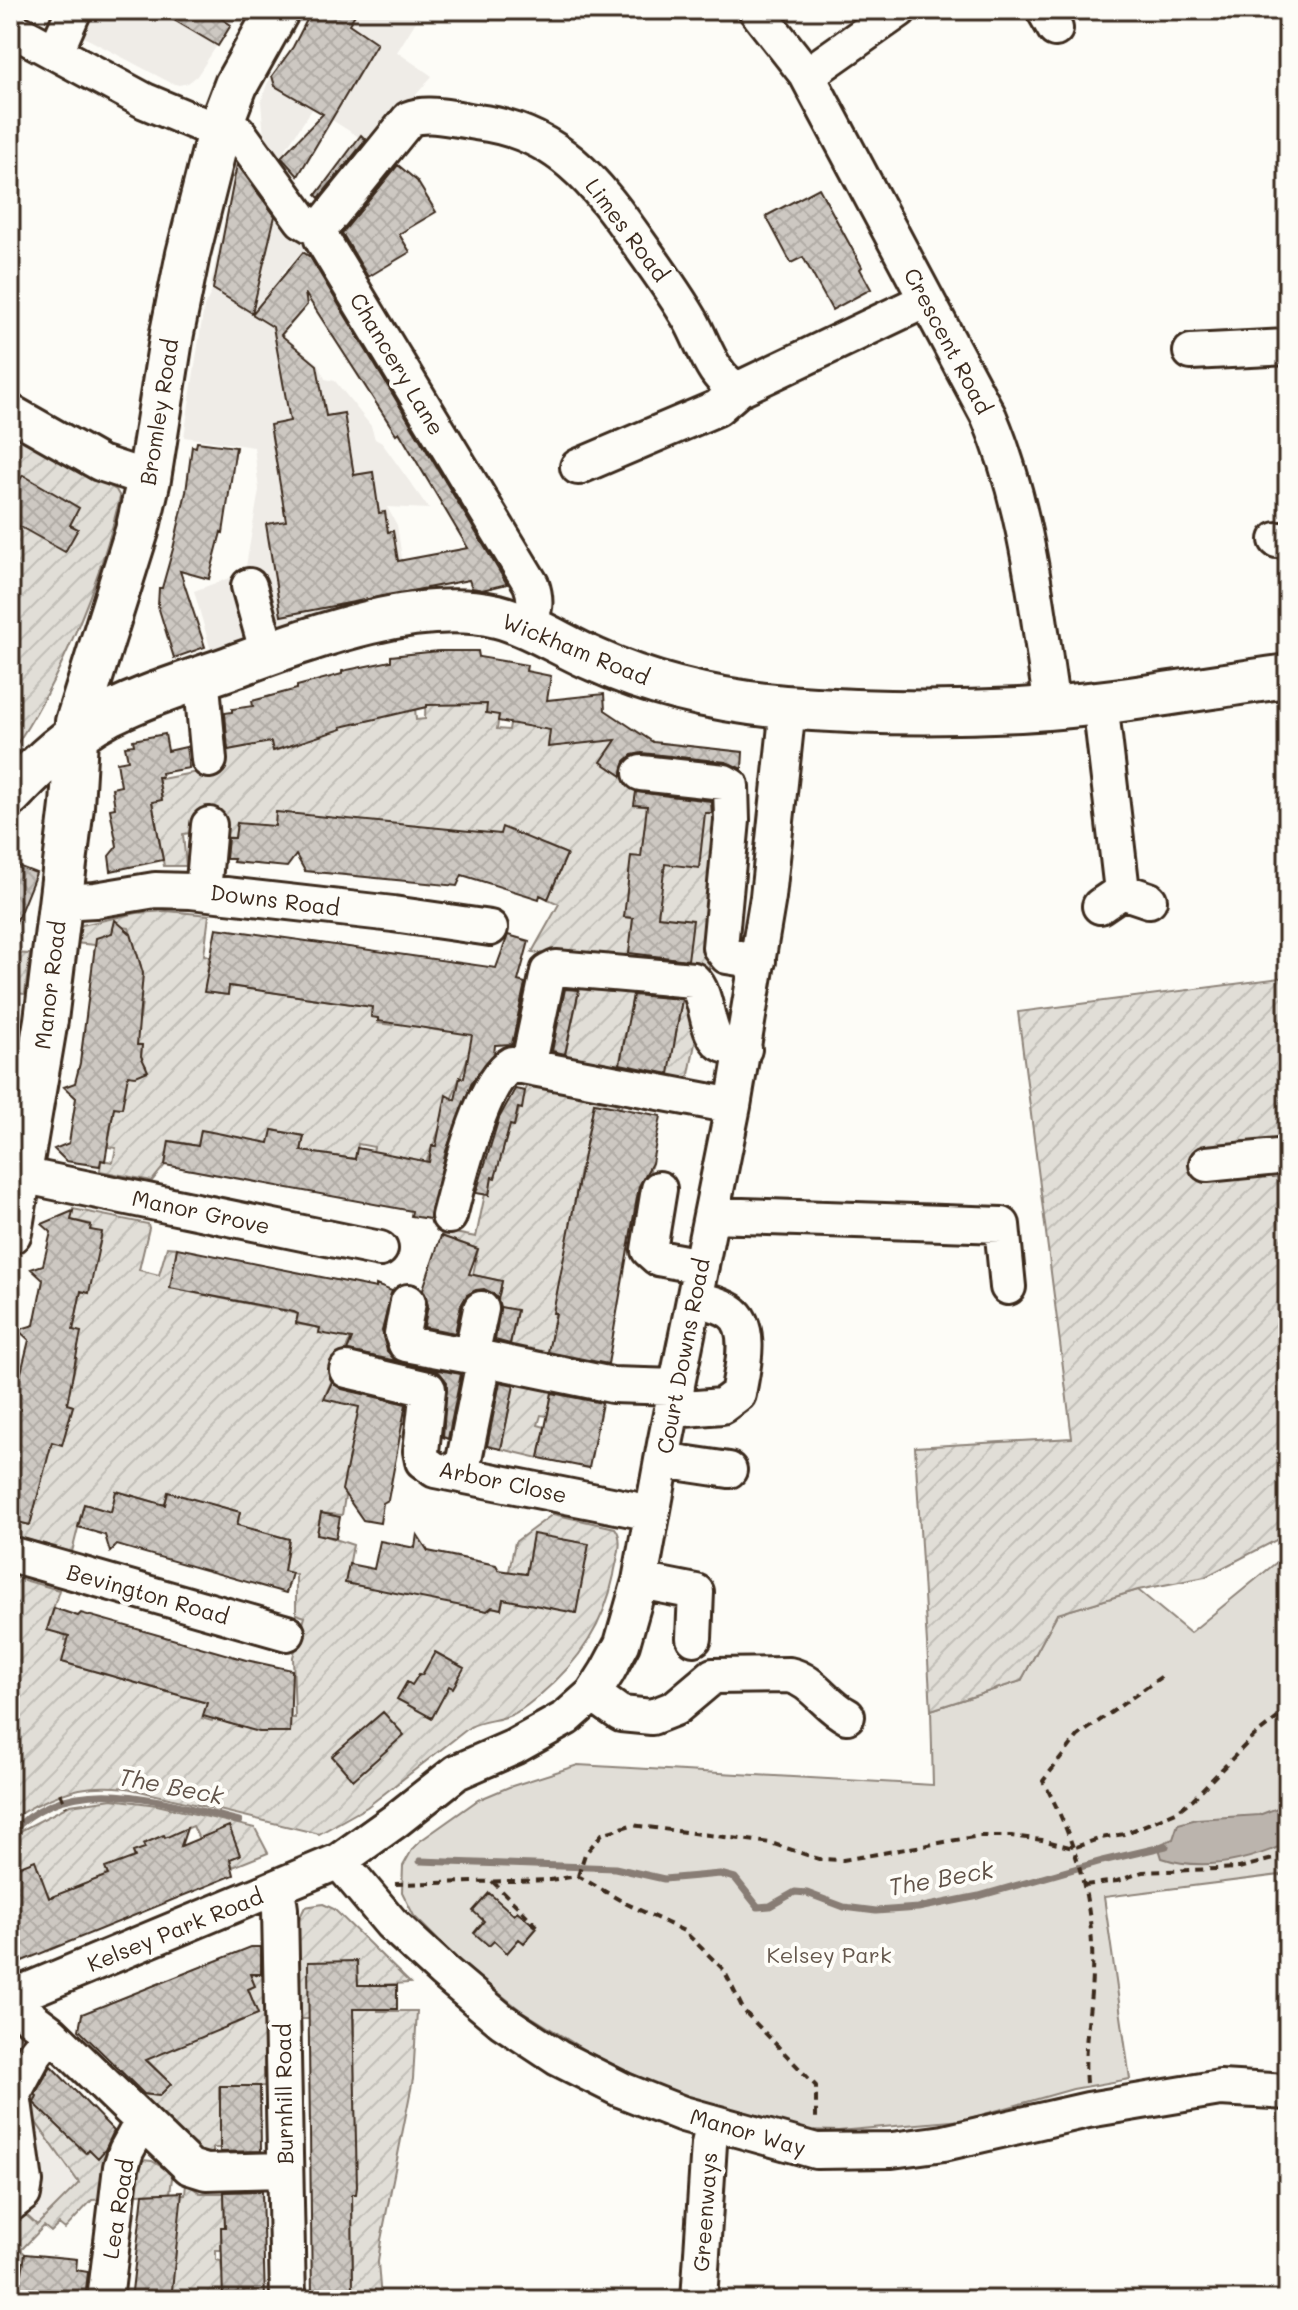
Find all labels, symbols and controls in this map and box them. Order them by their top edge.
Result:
street label: Limes Road [579,172,676,287]
street label: Crescent Road [898,263,999,419]
street label: Chancery Lane [343,287,451,440]
street label: Bromley Road [133,337,184,487]
street label: Wickham Road [498,606,654,691]
street label: Downs Road [209,877,341,922]
street label: Manor Road [27,919,72,1051]
street label: Manor Grove [130,1183,273,1240]
street label: Court Downs Road [649,1256,716,1456]
street label: Arbor Close [437,1454,570,1509]
street label: Bevington Road [64,1557,233,1631]
water label: The Beck [116,1760,228,1811]
water label: The Beck [886,1853,997,1902]
street label: Kelsey Park Road [83,1881,267,1978]
park label: Kelsey Park [766,1940,892,1969]
street label: Burnhill Road [268,2023,299,2165]
street label: Manor Way [687,2101,809,2162]
street label: Greenways [686,2151,723,2273]
street label: Lea Road [95,2157,140,2261]

